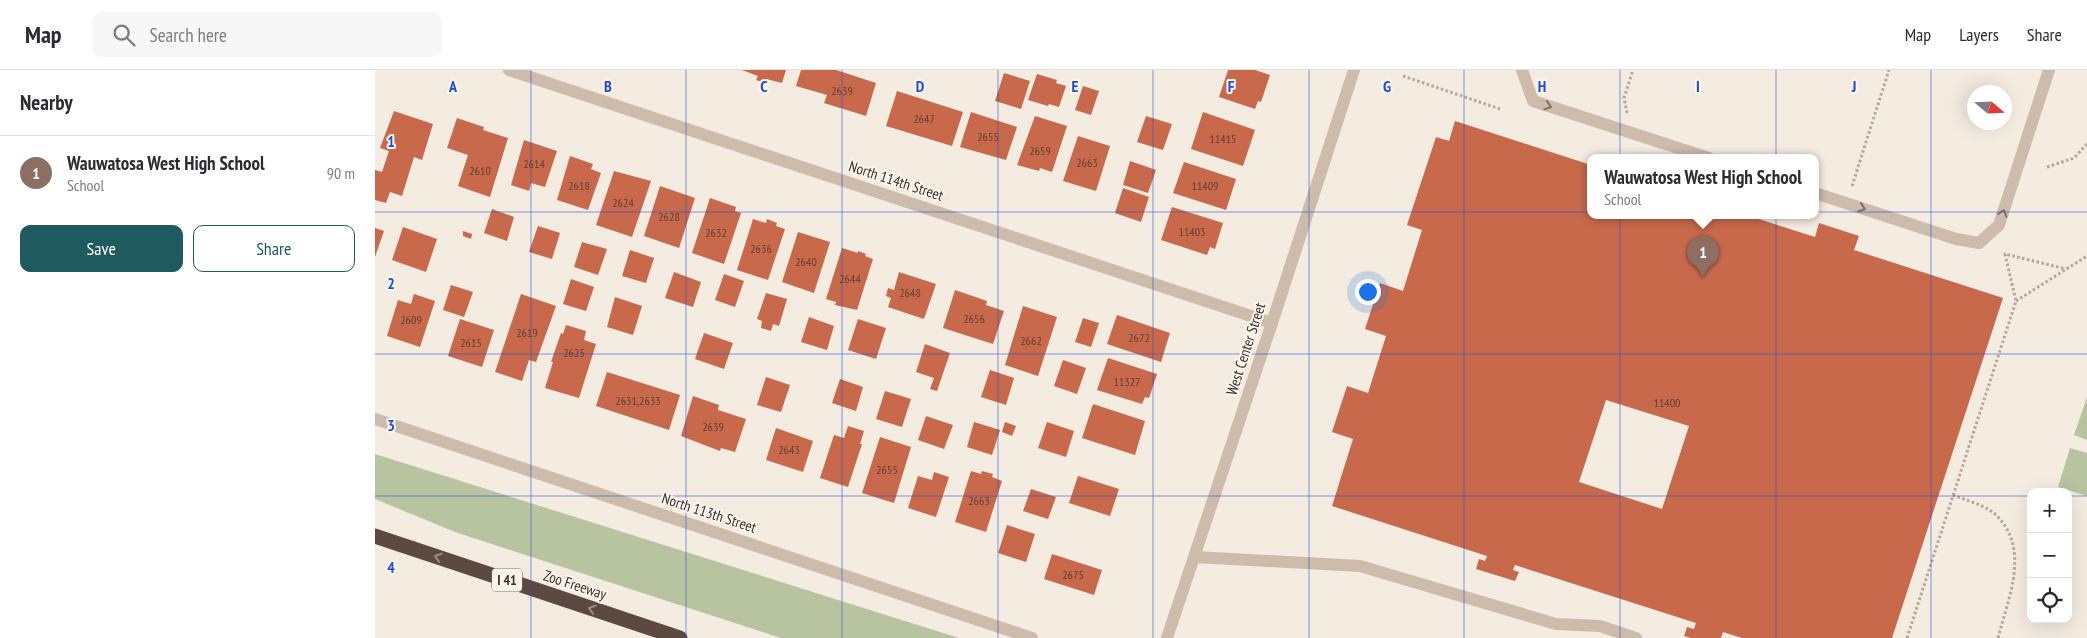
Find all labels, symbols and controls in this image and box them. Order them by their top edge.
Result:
search box [92,12,442,57]
text: Map [25,19,62,50]
icon: search [110,21,138,49]
text: Search here [150,23,227,47]
text: Map [1905,23,1931,46]
text: Layers [1959,23,1999,46]
text: Share [2027,23,2062,46]
text: A [448,76,458,96]
text: B [604,76,612,96]
text: C [760,76,768,96]
text: D [916,76,925,96]
text: E [1072,76,1079,96]
text: F [1228,76,1235,96]
text: G [1383,76,1391,96]
text: H [1538,76,1546,96]
text: I [1696,76,1700,96]
text: J [1851,76,1856,96]
house number: 2639 [831,83,853,98]
north arrow [1967,85,2012,130]
text: Nearby [20,89,73,116]
one-way arrow [1543,100,1551,110]
house number: 2647 [913,111,935,126]
house number: 2655 [977,129,999,144]
text: 1 [387,131,395,151]
house number: 11415 [1209,131,1237,146]
house number: 2659 [1029,143,1051,158]
text: Wauwatosa West High School [67,151,265,175]
popup [1587,154,1819,219]
house number: 2663 [1076,155,1098,170]
house number: 2614 [523,156,545,171]
street label: North 114th Street [847,156,946,205]
text: 1 [32,163,40,183]
text: 90 m [327,163,355,183]
house number: 2610 [469,163,491,178]
text: Wauwatosa West High School [1604,165,1802,189]
text: School [67,175,104,195]
house number: 2618 [568,178,590,193]
house number: 11409 [1191,178,1219,193]
text: School [1604,189,1641,209]
house number: 2624 [612,195,634,210]
one-way arrow [1857,202,1866,212]
house number: 2628 [658,209,680,224]
one-way arrow [1998,209,2008,217]
house number: 11403 [1178,224,1206,239]
button: Save [20,225,183,272]
button: Share [193,225,355,272]
house number: 2632 [705,225,727,240]
pin: 1 [1687,236,1719,277]
house number: 2636 [750,241,772,256]
house number: 2640 [795,254,817,269]
house number: 2644 [839,271,861,286]
text: 2 [387,273,395,293]
your location [1355,279,1381,305]
house number: 2648 [899,285,921,300]
street label: West Center Street [1222,300,1269,397]
house number: 2656 [963,311,985,326]
house number: 2609 [400,312,422,327]
house number: 2619 [516,325,538,340]
house number: 2672 [1128,330,1150,345]
house number: 2662 [1020,333,1042,348]
house number: 2615 [460,335,482,350]
house number: 2625 [563,345,585,360]
house number: 11327 [1113,374,1141,389]
house number: 2631,2633 [615,393,661,408]
house number: 11400 [1653,395,1681,410]
text: 3 [387,415,395,435]
house number: 2639 [702,419,724,434]
house number: 2643 [778,442,800,457]
house number: 2655 [876,462,898,477]
street label: North 113th Street [660,488,759,537]
map controls [2027,488,2072,623]
button: + [2027,488,2072,533]
house number: 2663 [968,493,990,508]
button: − [2027,533,2072,578]
one-way arrow [434,553,442,563]
text: 4 [387,557,395,577]
street label: Zoo Freeway [541,565,609,604]
house number: 2675 [1062,567,1084,582]
road number: I 41 [492,568,522,592]
button: locate [2027,578,2072,623]
one-way arrow [588,605,597,615]

